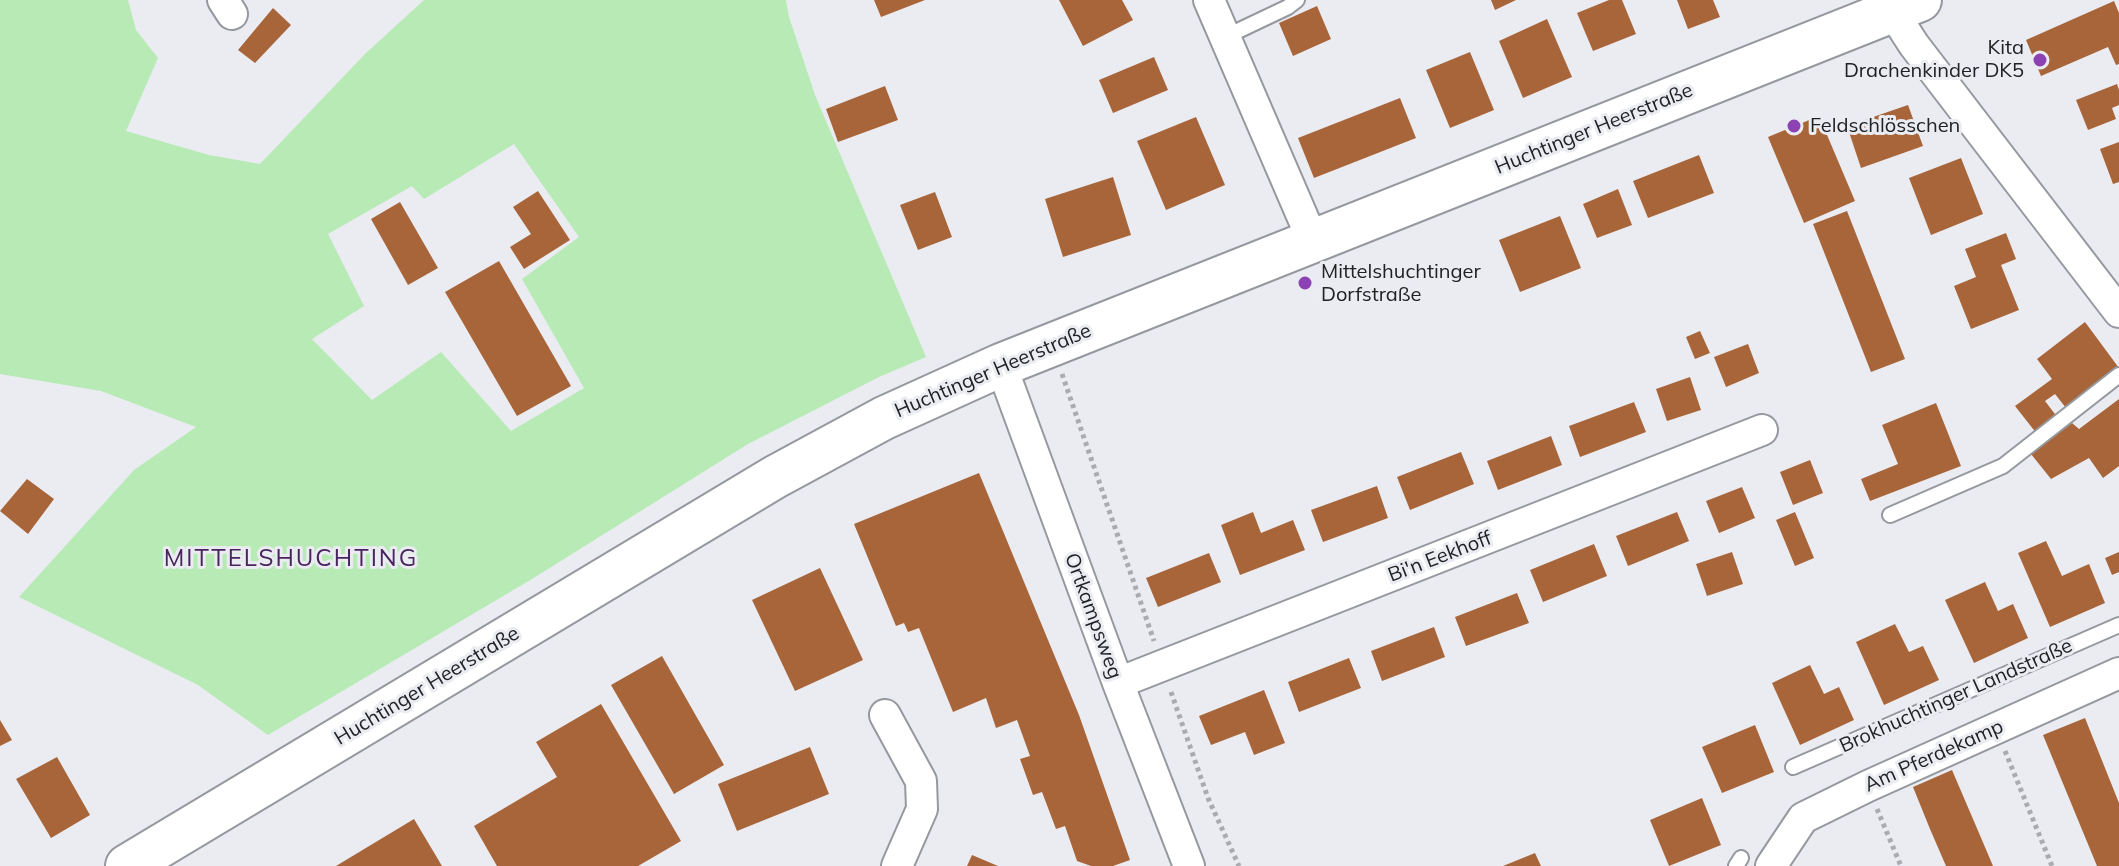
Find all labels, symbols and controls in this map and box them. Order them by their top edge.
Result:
place label: Kita Drachenkinder DK5 [1844,36,2024,83]
marker: Kita Drachenkinder DK5 [2031,51,2049,69]
street label: Huchtinger Heerstraße [1492,78,1696,180]
place label: Feldschlösschen [1810,114,1960,138]
marker: Feldschlösschen [1785,117,1803,135]
place label: Mittelshuchtinger Dorfstraße [1321,260,1481,307]
marker: Mittelshuchtinger Dorfstraße [1296,274,1314,292]
street label: Huchtinger Heerstraße [891,319,1095,423]
street label: Bi'n Eekhoff [1385,526,1495,588]
district label: MITTELSHUCHTING [164,545,418,573]
street label: Ortkampsweg [1059,550,1127,682]
street label: Huchtinger Heerstraße [330,621,524,751]
street label: Brokhuchtinger Landstraße [1836,634,2076,758]
street label: Am Pferdekamp [1861,715,2007,797]

